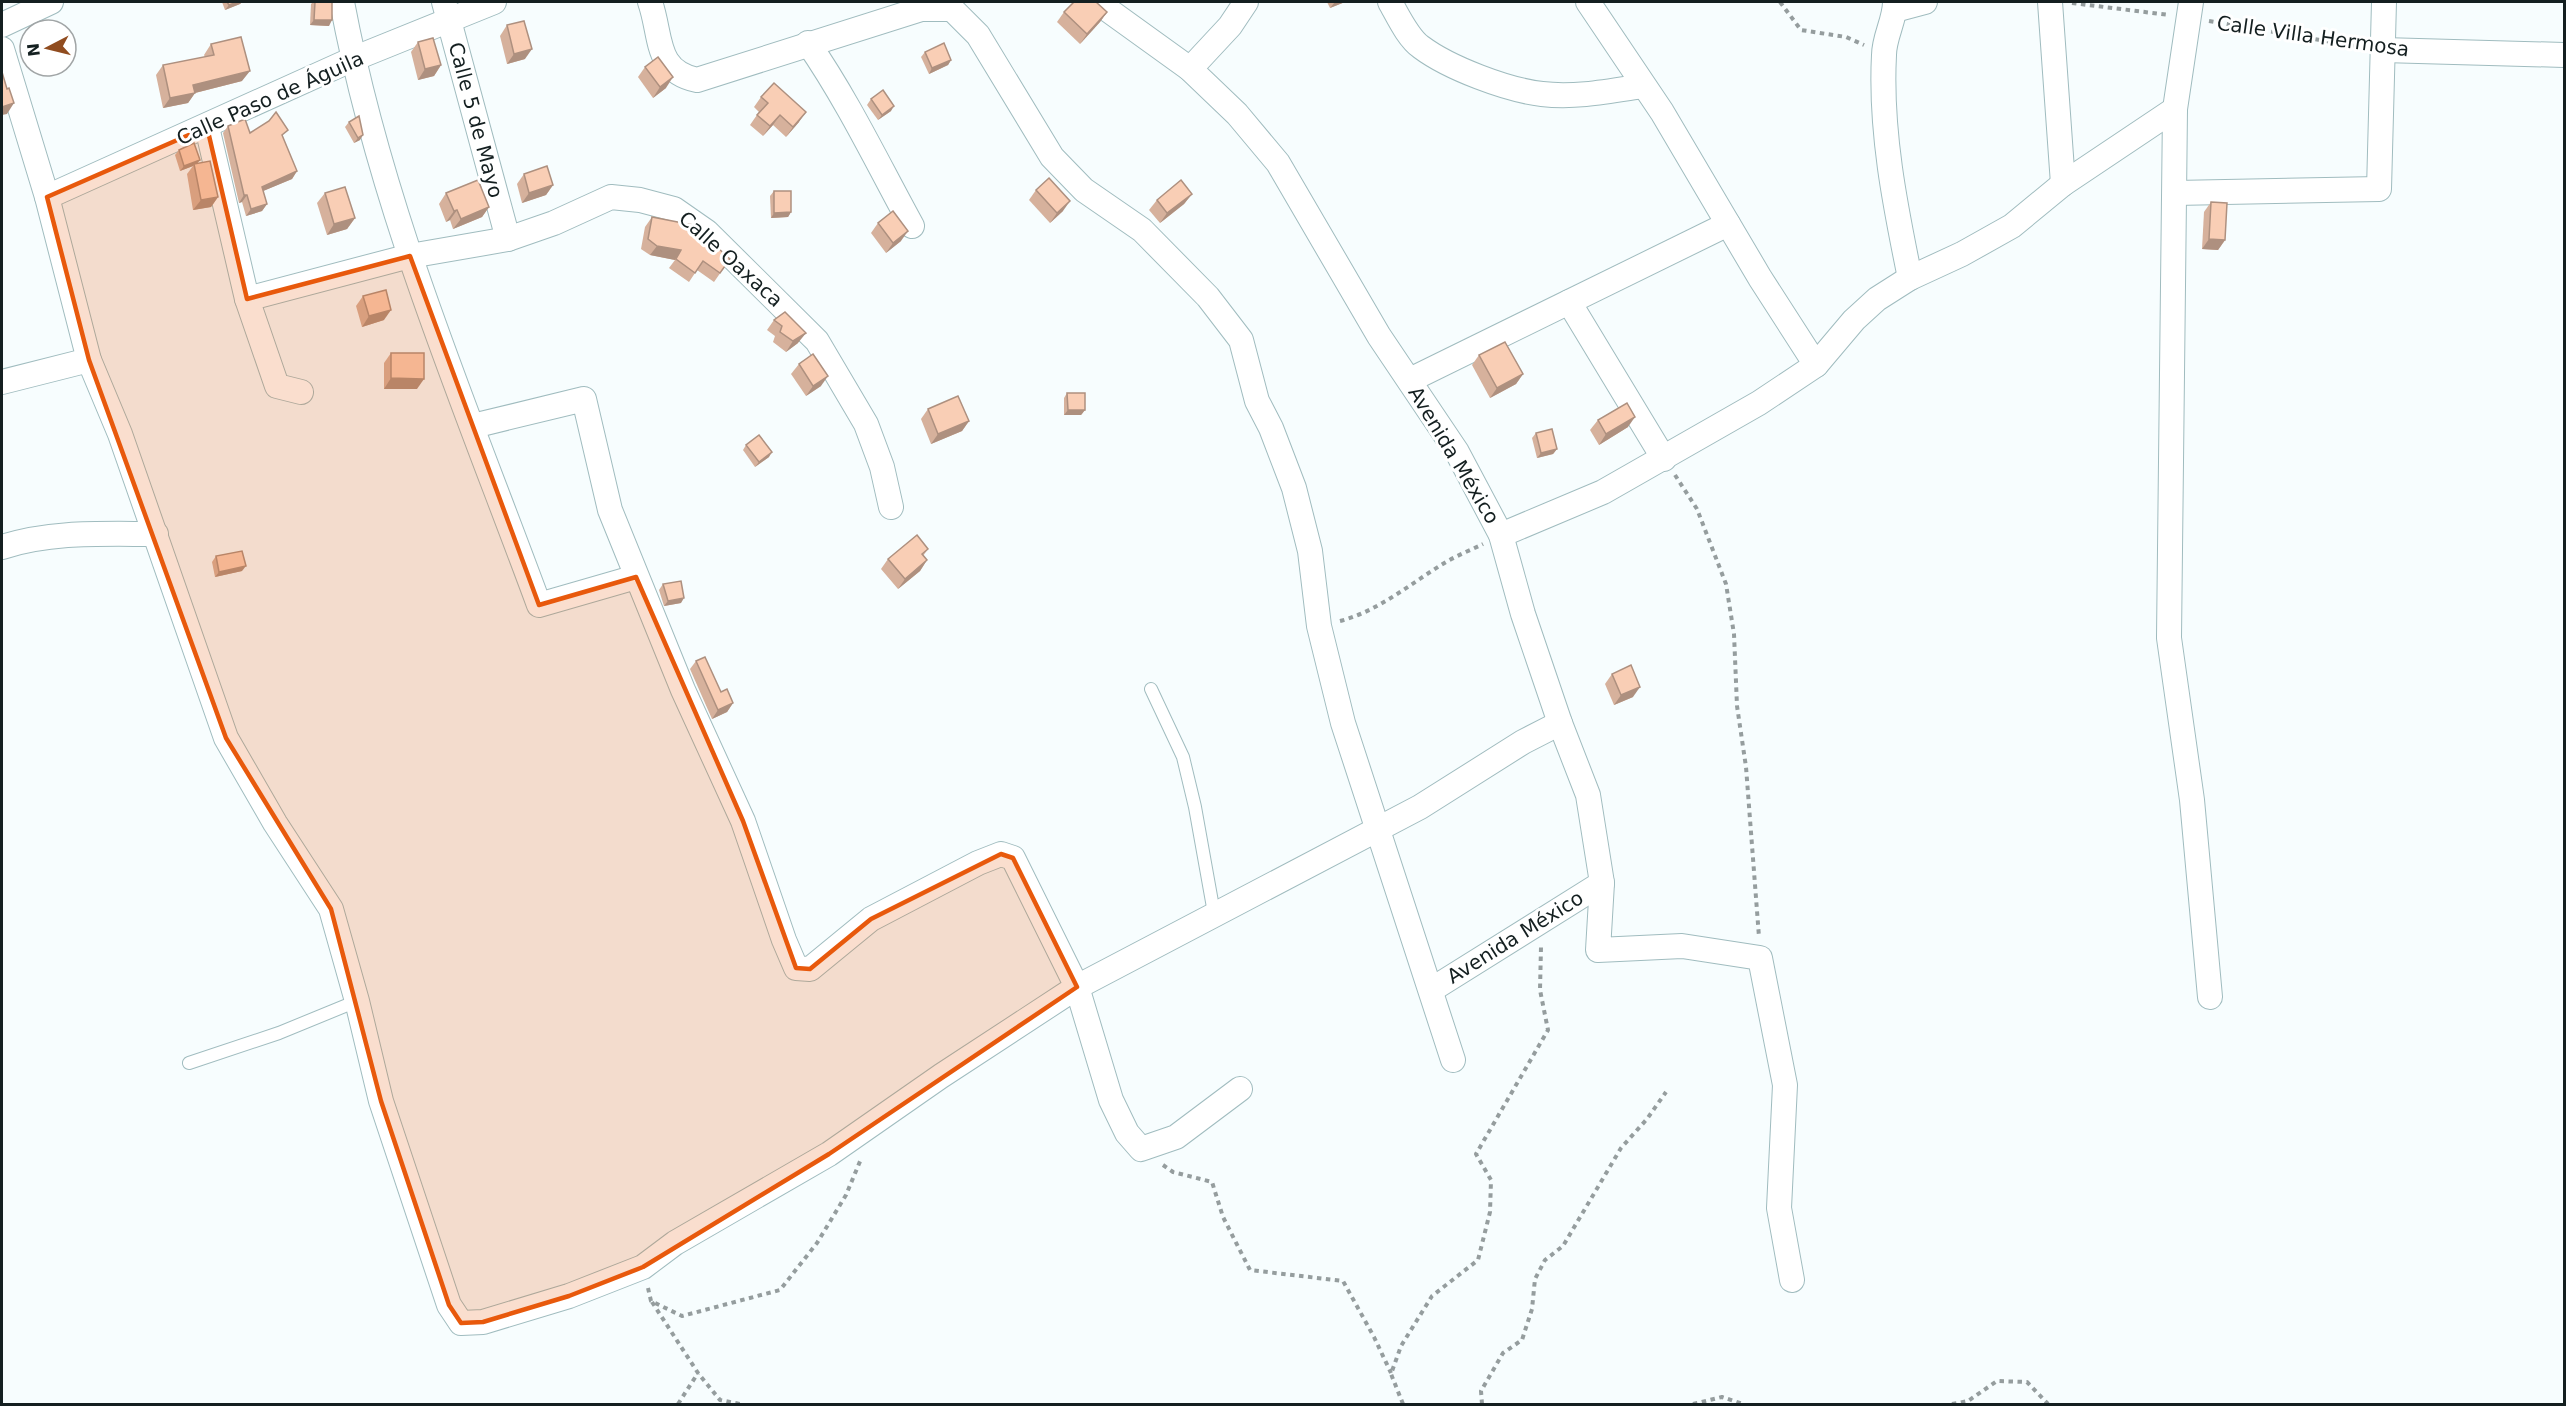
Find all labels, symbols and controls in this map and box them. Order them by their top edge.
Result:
street label: Calle Villa Hermosa [2215,11,2411,61]
north arrow [18,18,78,78]
street label: Calle 5 de Mayo [444,40,508,200]
text: N [23,42,44,58]
street label: Calle Paso de Águila [173,46,367,150]
street label: Calle Oaxaca [674,206,788,312]
street label: Avenida México [1404,382,1504,528]
street label: Avenida México [1442,885,1588,989]

